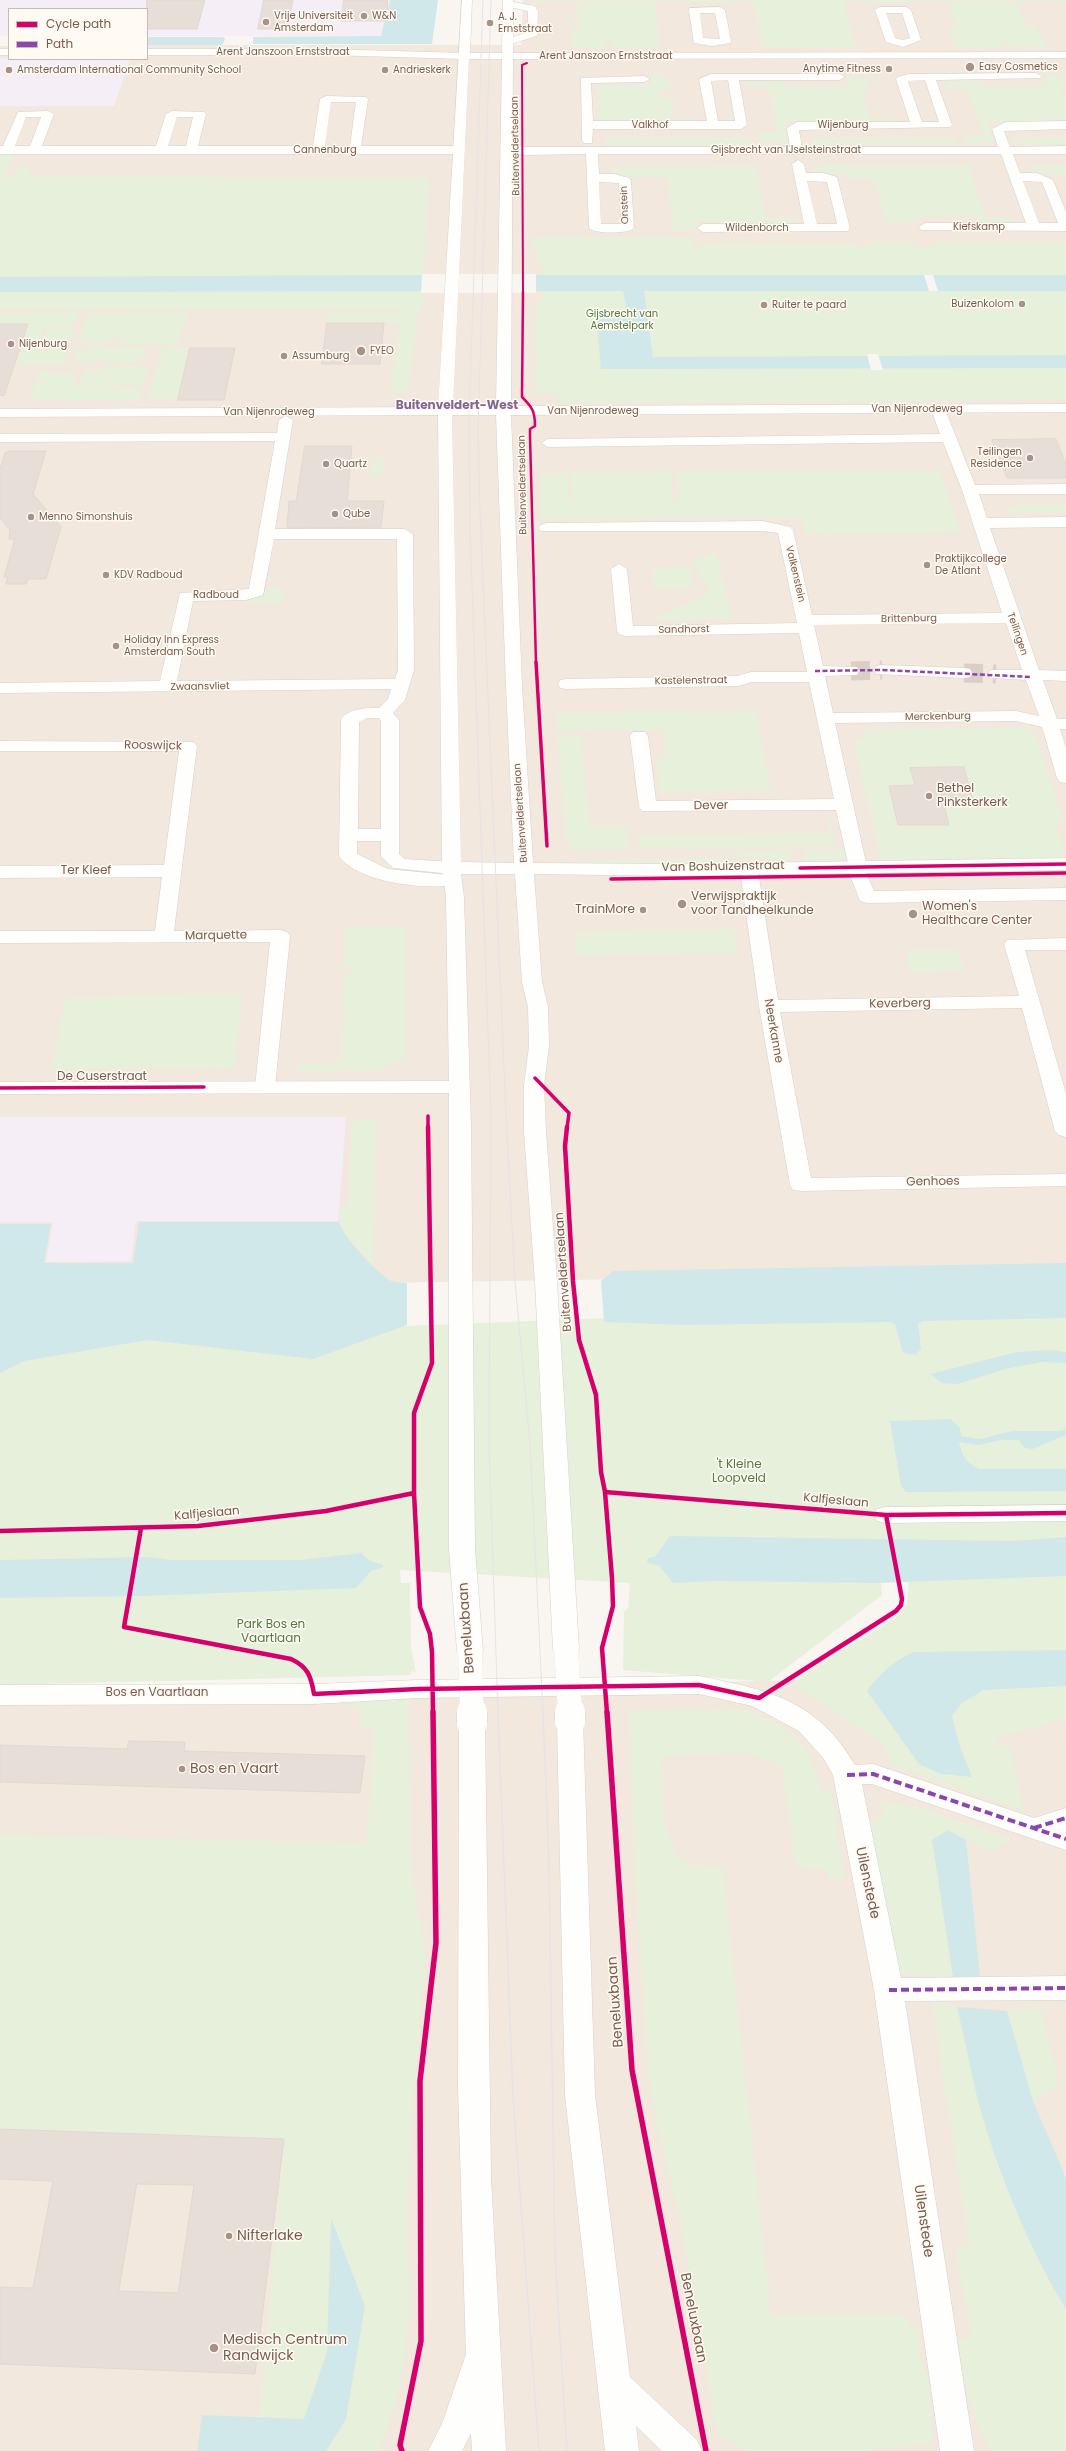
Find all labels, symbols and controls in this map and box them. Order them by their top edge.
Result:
legend [8,8,148,60]
place label: Vrije Universiteit Amsterdam [274,10,353,34]
place label: W&N [372,10,396,22]
marker: W&N [359,11,369,21]
place label: A. J. Ernststraat [498,11,552,34]
text: Cycle path [46,15,111,32]
marker: Vrije Universiteit Amsterdam [261,17,271,27]
marker: A. J. Ernststraat [485,18,495,28]
text: Path [46,35,73,52]
street label: Arent Janszoon Ernststraat [216,46,350,58]
street label: Arent Janszoon Ernststraat [539,50,673,62]
marker: Easy Cosmetics [964,61,976,73]
place label: Easy Cosmetics [979,61,1058,73]
place label: Anytime Fitness [803,63,881,75]
place label: Amsterdam International Community School [17,64,241,76]
place label: Andrieskerk [393,64,451,76]
marker: Anytime Fitness [884,64,894,74]
marker: Amsterdam International Community School [4,65,14,75]
marker: Andrieskerk [380,65,390,75]
street label: Buitenveldertselaan [509,96,523,196]
street label: Valkhof [631,119,669,131]
street label: Wijenburg [818,119,868,131]
street label: Cannenburg [293,144,357,156]
street label: Gijsbrecht van IJselsteinstraat [711,144,861,156]
street label: Onstein [618,186,632,224]
street label: Kiefskamp [953,221,1005,233]
street label: Wildenborch [725,222,789,234]
place label: Buizenkolom [951,298,1014,310]
place label: Ruiter te paard [772,299,846,311]
marker: Buizenkolom [1017,299,1027,309]
marker: Ruiter te paard [759,300,769,310]
park label: Gijsbrecht van Aemstelpark [586,308,658,332]
place label: Nijenburg [19,338,67,350]
marker: Nijenburg [6,339,16,349]
marker: FYEO [355,345,367,357]
place label: FYEO [370,345,394,357]
place label: Assumburg [292,350,350,362]
marker: Assumburg [279,351,289,361]
district label: Buitenveldert-West [396,399,518,413]
street label: Van Nijenrodeweg [871,403,963,415]
street label: Van Nijenrodeweg [547,405,639,417]
street label: Van Nijenrodeweg [223,406,315,418]
street label: Buitenveldertselaan [516,435,530,535]
place label: Teilingen Residence [970,446,1022,470]
marker: Teilingen Residence [1025,453,1035,463]
place label: Quartz [334,458,367,470]
marker: Quartz [321,459,331,469]
place label: Qube [343,508,370,520]
marker: Qube [330,509,340,519]
place label: Menno Simonshuis [39,511,133,523]
marker: Menno Simonshuis [26,512,36,522]
street label: Valkenstein [783,545,807,603]
place label: Praktijkcollege De Atlant [935,553,1007,576]
marker: Praktijkcollege De Atlant [922,560,932,570]
place label: KDV Radboud [114,569,182,581]
marker: KDV Radboud [101,570,111,580]
street label: Radboud [193,589,239,601]
street label: Teilingen [1004,611,1030,657]
street label: Brittenburg [881,613,937,625]
street label: Sandhorst [658,624,710,636]
place label: Holiday Inn Express Amsterdam South [124,634,219,658]
marker: Holiday Inn Express Amsterdam South [111,641,121,651]
street label: Kastelenstraat [655,674,727,688]
street label: Zwaansvliet [170,680,230,694]
street label: Merckenburg [905,710,971,724]
street label: Rooswijck [124,738,182,754]
street label: Buitenveldertselaan [512,763,530,863]
place label: Bethel Pinksterkerk [937,782,1008,810]
marker: Bethel Pinksterkerk [924,791,934,801]
street label: Dever [694,798,728,814]
street label: Van Boshuizenstraat [661,859,785,875]
street label: Ter Kleef [61,864,111,878]
place label: Verwijspraktijk voor Tandheelkunde [691,890,814,918]
marker: Verwijspraktijk voor Tandheelkunde [676,898,688,910]
place label: Women's Healthcare Center [922,900,1032,928]
place label: TrainMore [575,903,635,917]
marker: TrainMore [638,905,648,915]
marker: Women's Healthcare Center [907,908,919,920]
street label: Marquette [185,928,247,944]
street label: Keverberg [869,996,931,1012]
street label: Neerkanne [760,998,786,1064]
street label: De Cuserstraat [57,1070,147,1084]
street label: Genhoes [906,1174,960,1190]
street label: Buitenveldertselaan [553,1212,575,1332]
park label: 't Kleine Loopveld [712,1458,766,1486]
street label: Kalfjeslaan [803,1491,869,1511]
street label: Kalfjeslaan [174,1504,240,1524]
street label: Beneluxbaan [455,1582,479,1674]
park label: Park Bos en Vaartlaan [237,1618,305,1646]
street label: Bos en Vaartlaan [106,1686,208,1700]
place label: Bos en Vaart [190,1761,279,1777]
marker: Bos en Vaart [177,1764,187,1774]
street label: Uilenstede [851,1845,883,1921]
street label: Beneluxbaan [604,1956,628,2048]
street label: Uilenstede [910,2184,936,2258]
place label: Nifterlake [237,2228,303,2244]
marker: Nifterlake [224,2231,234,2241]
street label: Beneluxbaan [676,2272,710,2364]
place label: Medisch Centrum Randwijck [223,2332,347,2364]
marker: Medisch Centrum Randwijck [208,2342,220,2354]

